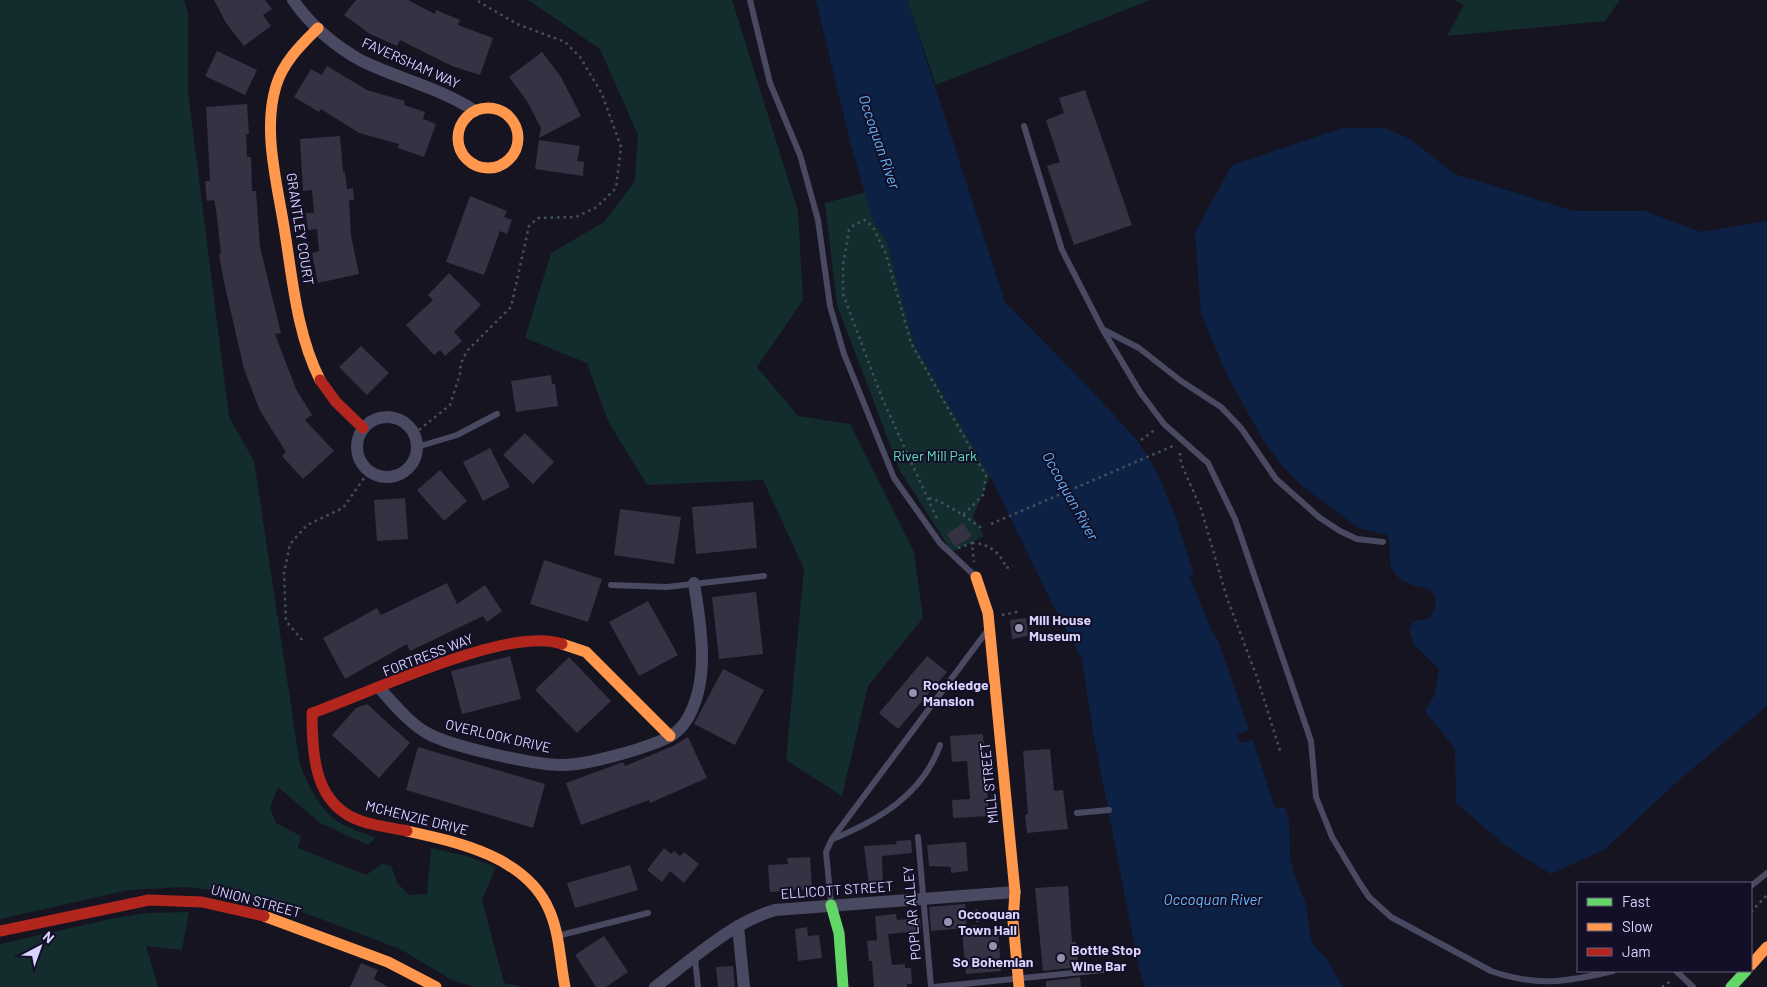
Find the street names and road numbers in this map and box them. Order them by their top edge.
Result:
street label: FAVERSHAM WAY [360,33,463,92]
street label: GRANTLEY COURT [283,172,318,286]
street label: FORTRESS WAY [380,629,476,680]
street label: OVERLOOK DRIVE [444,715,553,756]
street label: MILL STREET [976,742,1001,825]
street label: MCHENZIE DRIVE [364,797,470,839]
street label: POPLAR ALLEY [899,865,924,961]
street label: ELLICOTT STREET [780,877,894,902]
street label: UNION STREET [209,880,303,921]

